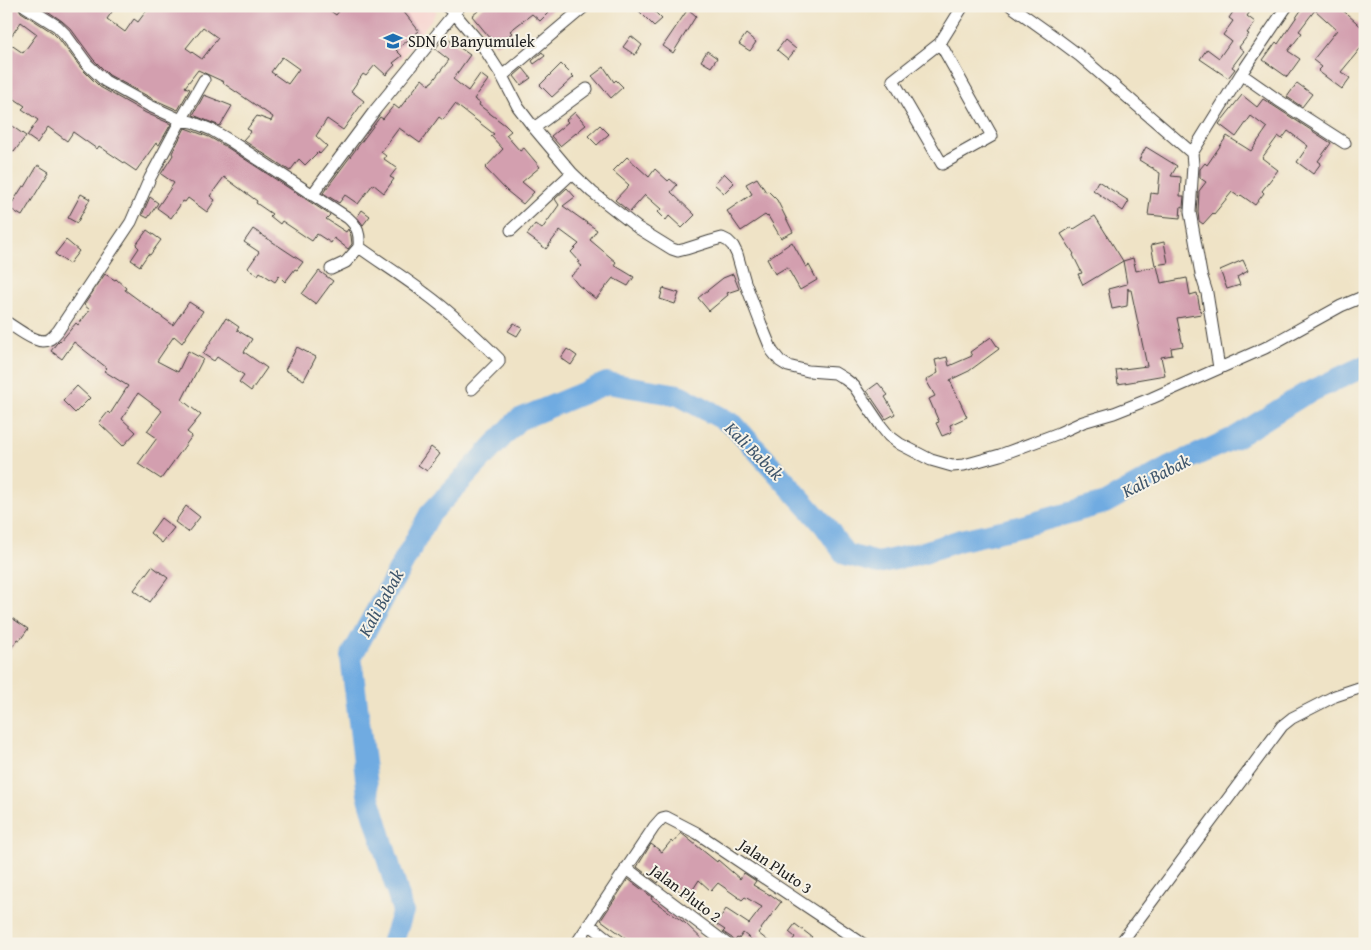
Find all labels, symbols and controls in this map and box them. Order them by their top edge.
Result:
place label: SDN 6 Banyumulek [408,29,536,53]
school or university icon: SDN 6 Banyumulek [382,30,404,52]
water label: Kali Babak [718,414,790,487]
water label: Kali Babak [1116,447,1195,505]
water label: Kali Babak [350,563,411,642]
street label: Jalan Pluto 3 [733,831,818,899]
street label: Jalan Pluto 2 [644,857,727,928]

